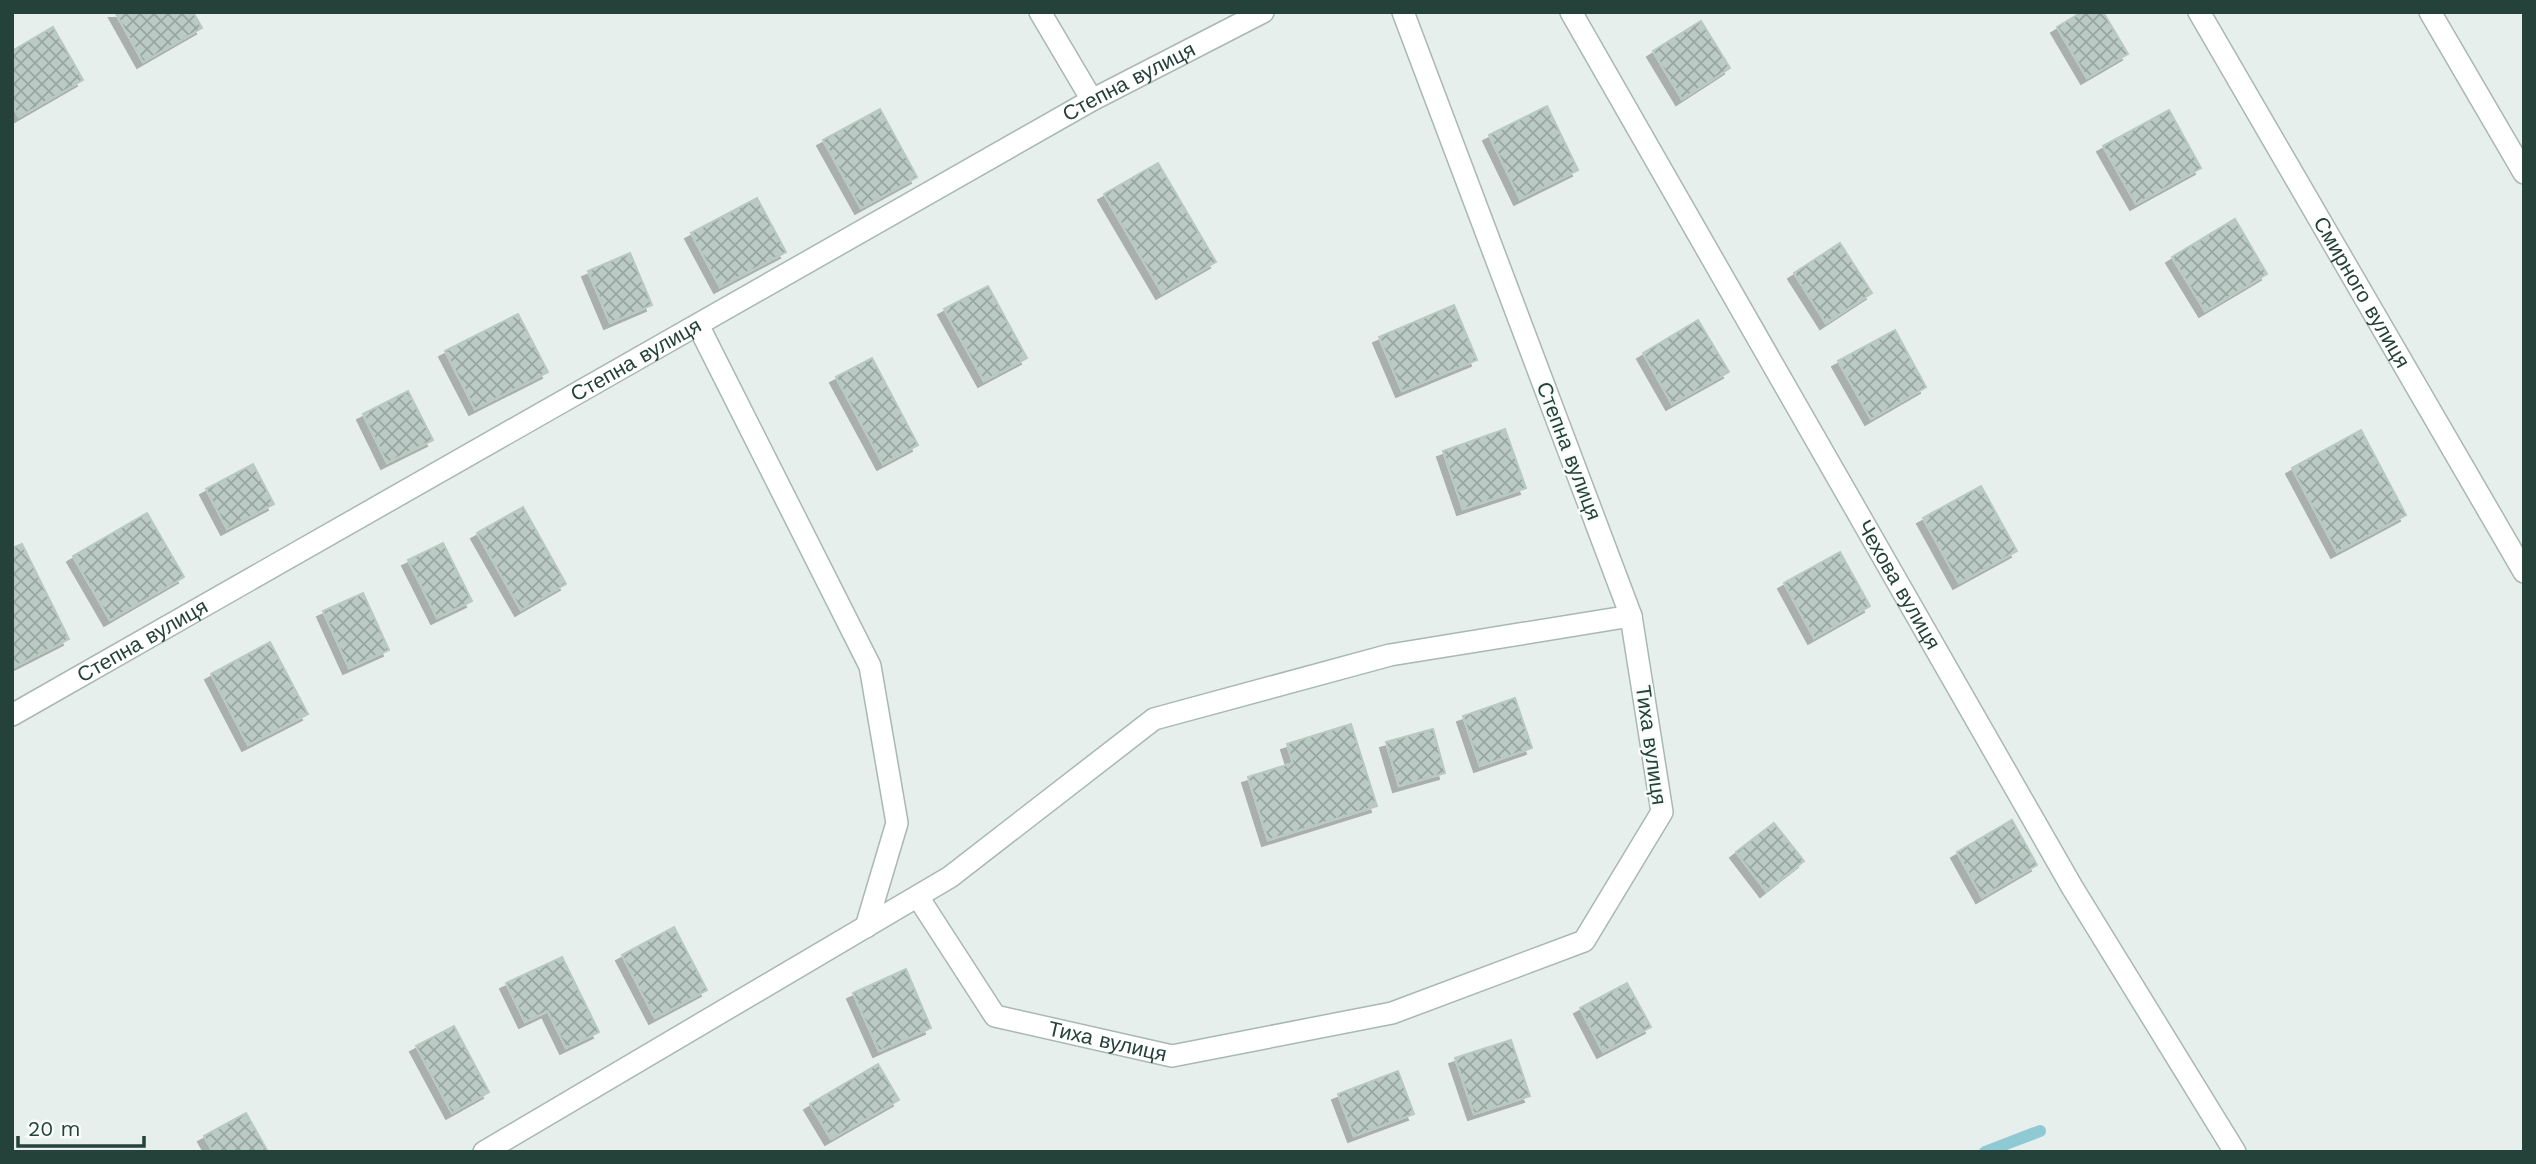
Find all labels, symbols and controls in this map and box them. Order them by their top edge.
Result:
street label: Степна вулиця [1058,36,1199,126]
street label: Смирного вулиця [2308,212,2416,372]
street label: Степна вулиця [566,312,705,406]
street label: Степна вулиця [1532,378,1607,524]
street label: Чехова вулиця [1852,515,1946,654]
street label: Степна вулиця [72,593,212,687]
street label: Тиха вулиця [1631,683,1672,807]
street label: Тиха вулиця [1046,1015,1169,1066]
scale bar [18,1104,144,1148]
text: 20 m [28,1116,80,1141]

